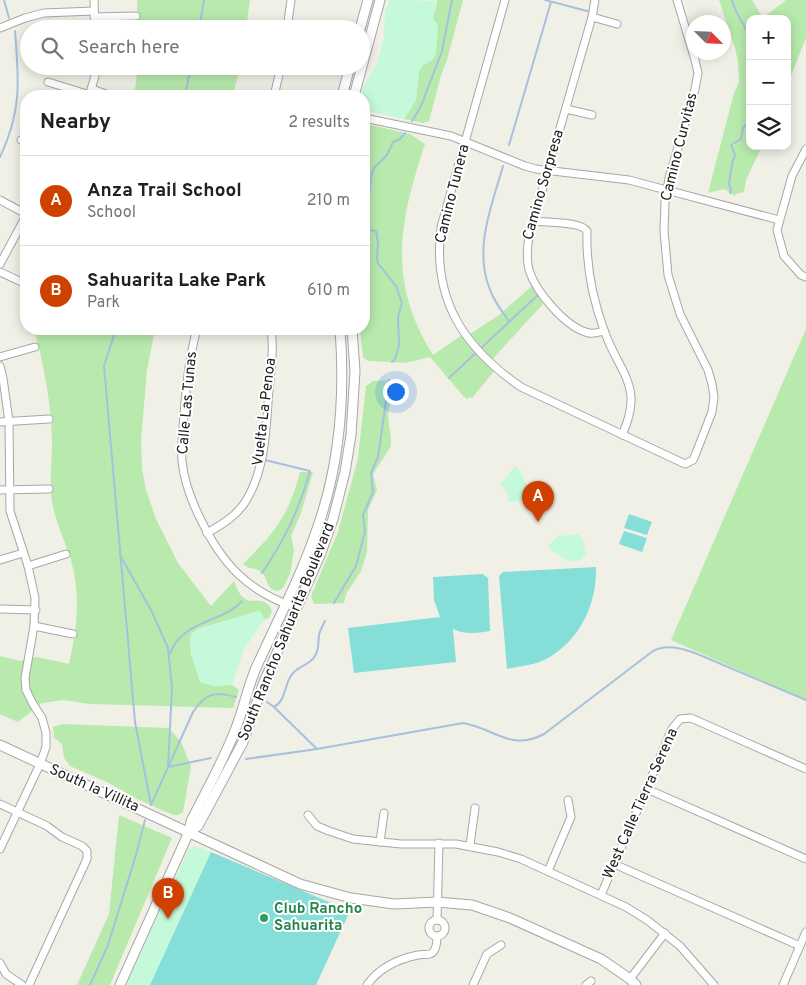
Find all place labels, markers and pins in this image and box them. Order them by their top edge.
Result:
pin: A [522,481,554,522]
pin: B [152,878,184,919]
place label: Club Rancho Sahuarita [274,900,362,936]
marker: Club Rancho Sahuarita [258,912,270,924]

